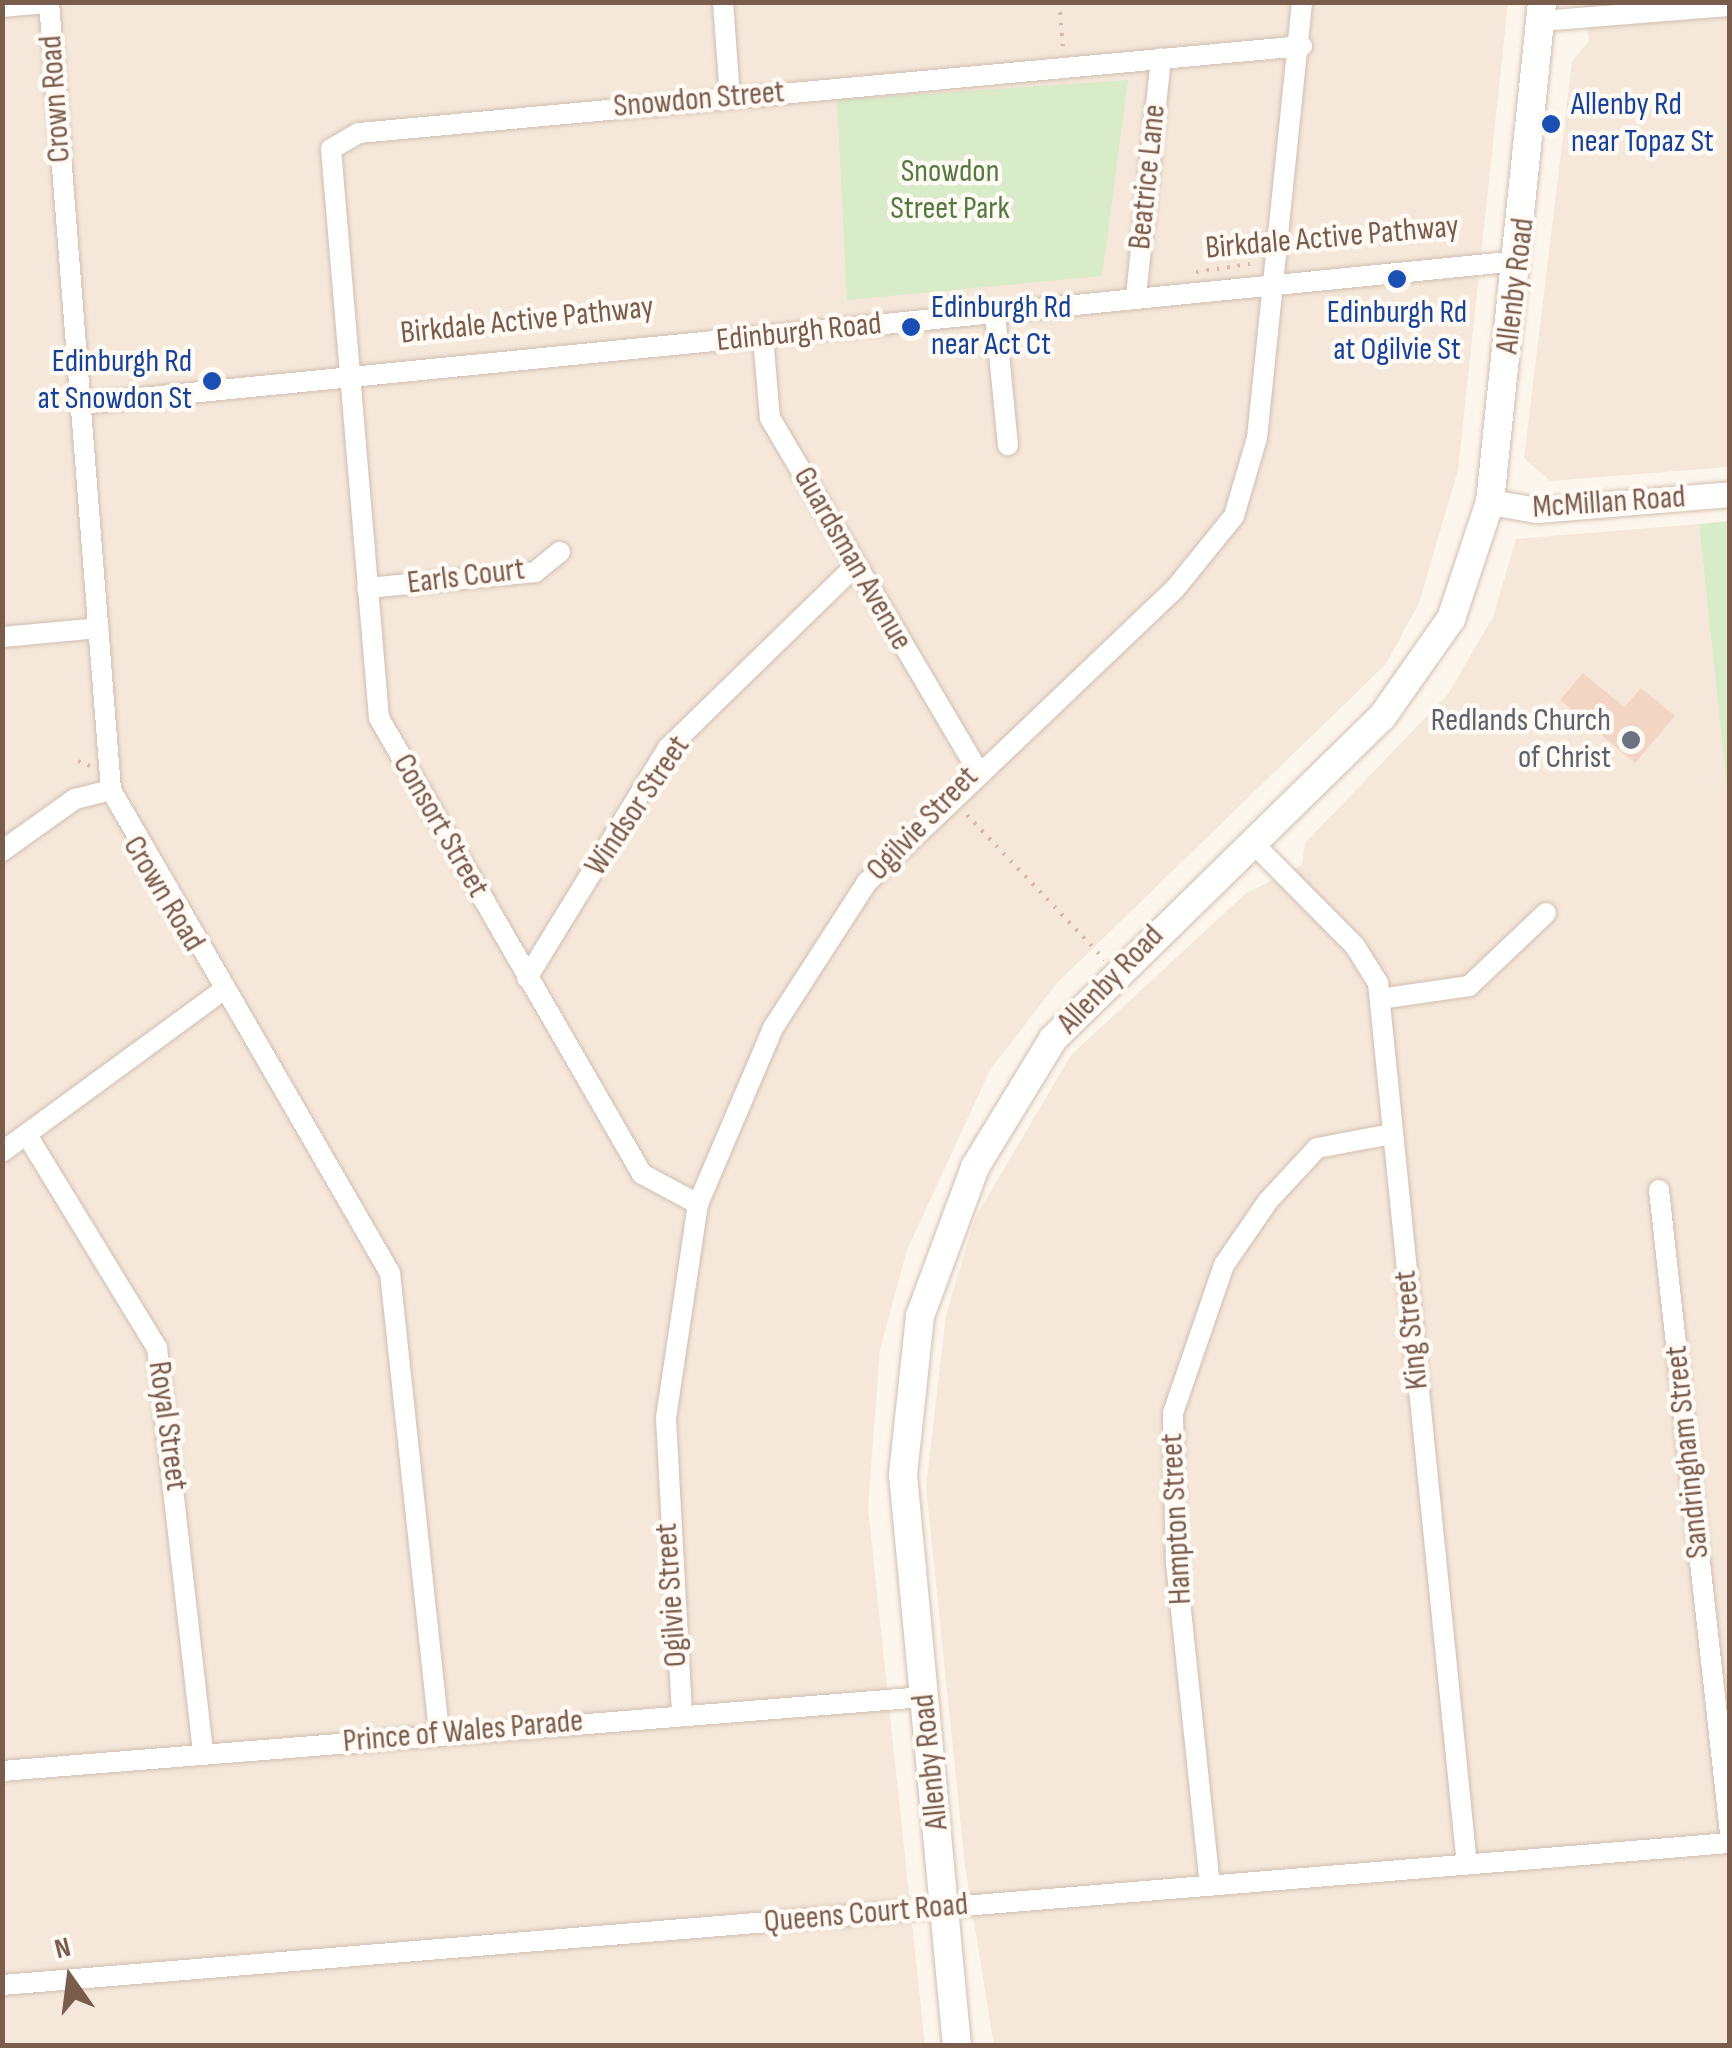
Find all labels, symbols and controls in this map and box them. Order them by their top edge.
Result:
street label: Crown Road [32,34,80,164]
street label: Snowdon Street [612,73,786,127]
place label: Allenby Rd near Topaz St [1571,87,1714,162]
street label: Beatrice Lane [1121,103,1175,251]
marker: Allenby Rd near Topaz St [1540,113,1562,135]
park label: Snowdon Street Park [890,154,1010,229]
street label: Birkdale Active Pathway [1204,208,1460,268]
street label: Allenby Road [1489,216,1543,356]
marker: Edinburgh Rd at Ogilvie St [1386,268,1408,290]
street label: Birkdale Active Pathway [399,289,655,353]
place label: Edinburgh Rd near Act Ct [931,290,1071,365]
place label: Edinburgh Rd at Ogilvie St [1327,295,1467,370]
street label: Edinburgh Road [715,305,883,361]
marker: Edinburgh Rd near Act Ct [900,316,922,338]
place label: Edinburgh Rd at Snowdon St [38,344,192,419]
marker: Edinburgh Rd at Snowdon St [201,370,223,392]
street label: Guardsman Avenue [784,461,920,657]
street label: McMillan Road [1531,479,1687,527]
street label: Earls Court [405,551,527,603]
place label: Redlands Church of Christ [1431,703,1611,778]
street label: Windsor Street [577,729,699,883]
marker: Redlands Church of Christ [1620,729,1642,751]
street label: Consort Street [384,748,496,904]
street label: Ogilvie Street [859,759,987,889]
street label: Crown Road [114,830,212,958]
street label: Allenby Road [1050,918,1172,1042]
street label: King Street [1387,1269,1437,1391]
street label: Sandringham Street [1658,1344,1718,1560]
street label: Royal Street [139,1359,195,1493]
street label: Hampton Street [1153,1432,1201,1606]
street label: Ogilvie Street [648,1522,696,1668]
street label: Allenby Road [905,1692,957,1832]
street label: Prince of Wales Parade [341,1702,585,1762]
street label: Queens Court Road [762,1886,970,1942]
north arrow [20,1928,120,2028]
text: N [51,1931,74,1966]

